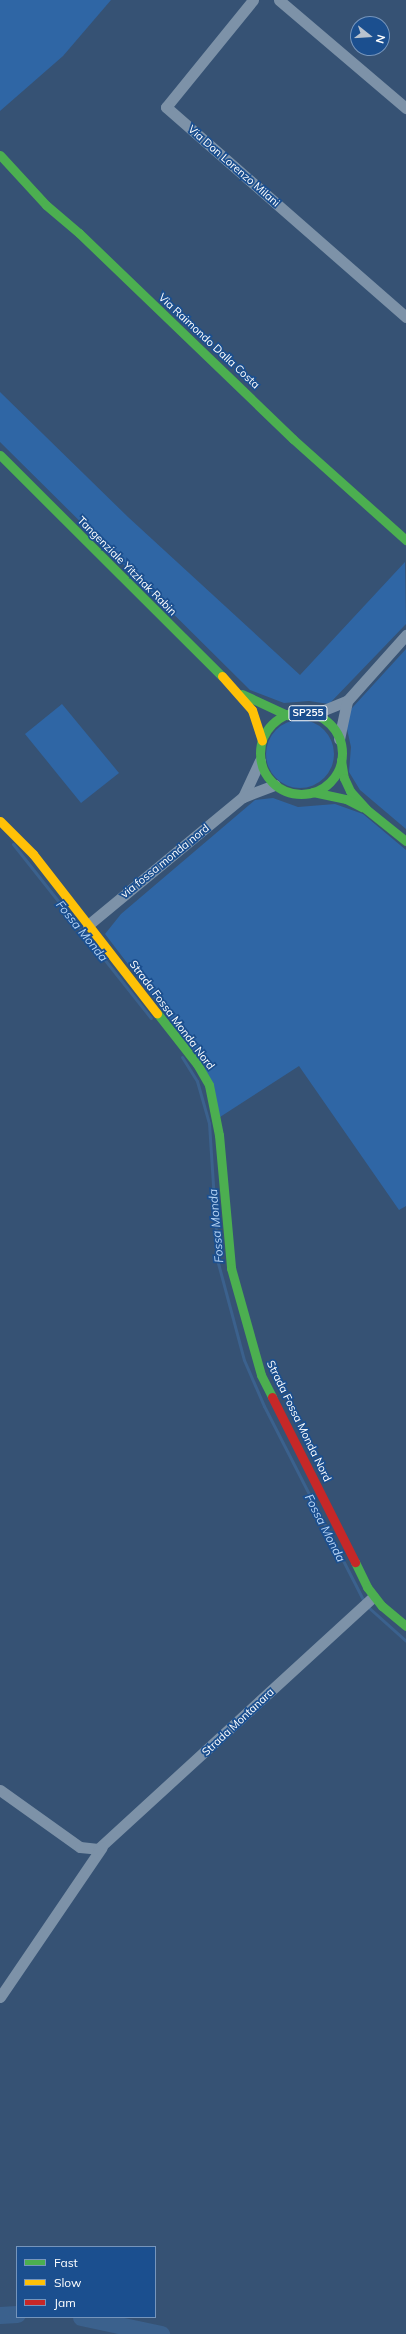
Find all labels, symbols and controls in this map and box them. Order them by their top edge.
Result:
north arrow [350,16,390,56]
text: N [373,33,388,45]
street label: Via Don Lorenzo Milani [185,123,283,209]
street label: Via Raimondo Dalla Costa [156,291,262,391]
street label: Tangenziale Yitzhak Rabin [75,514,179,618]
road number: SP255 [288,705,328,721]
street label: via fossa monda nord [118,821,212,901]
water label: Fossa Monda [53,898,111,964]
street label: Strada Fossa Monda Nord [127,958,217,1072]
water label: Fossa Monda [206,1188,226,1264]
street label: Strada Fossa Monda Nord [264,1358,334,1484]
water label: Fossa Monda [302,1492,348,1564]
street label: Strada Montanara [199,1685,277,1759]
legend [16,2246,156,2318]
text: Fast [54,2255,78,2270]
text: Slow [54,2275,82,2290]
text: Jam [54,2295,76,2310]

